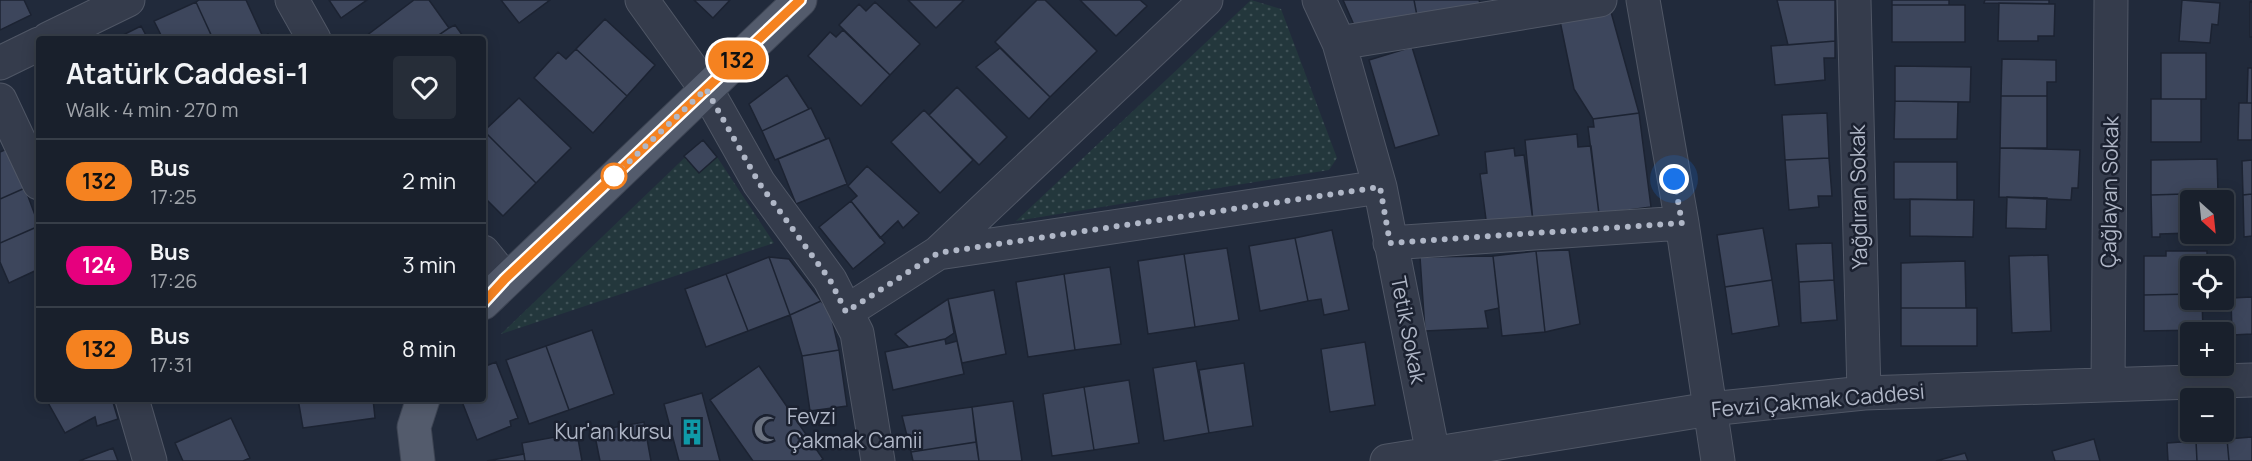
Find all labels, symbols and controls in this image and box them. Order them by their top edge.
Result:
line badge: 132 [702,40,771,80]
text: 132 [720,46,754,74]
text: Atatürk Caddesi-1 [66,54,309,92]
button: heart [393,56,456,119]
text: Walk · 4 min · 270 m [66,96,238,123]
street label: Çağlayan Sokak [2094,115,2124,268]
street label: Yağdıran Sokak [1843,124,1873,270]
text: Bus [150,153,190,183]
unlabelled marker [601,163,627,189]
your location [1659,164,1689,194]
text: 2 min [402,166,456,196]
text: 132 [82,167,116,195]
text: 17:25 [150,183,197,210]
north arrow [2180,190,2234,244]
map controls [2180,190,2234,442]
text: Bus [150,237,190,267]
text: 3 min [403,250,456,280]
text: 124 [82,251,116,279]
button: locate [2180,256,2234,310]
text: 17:26 [150,267,198,294]
street label: Tetik Sokak [1385,274,1433,387]
text: Bus [150,321,190,351]
button: + [2180,322,2234,376]
text: 8 min [402,334,456,364]
text: 132 [82,335,116,363]
text: 17:31 [150,351,193,378]
street label: Fevzi Çakmak Caddesi [1710,377,1926,423]
button: − [2180,388,2234,442]
place label: Fevzi Çakmak Camii [787,402,923,454]
mosque icon: Fevzi Çakmak Camii [752,414,782,444]
place label: Kur'an kursu [554,417,672,445]
building icon: Kur'an kursu [677,417,707,447]

